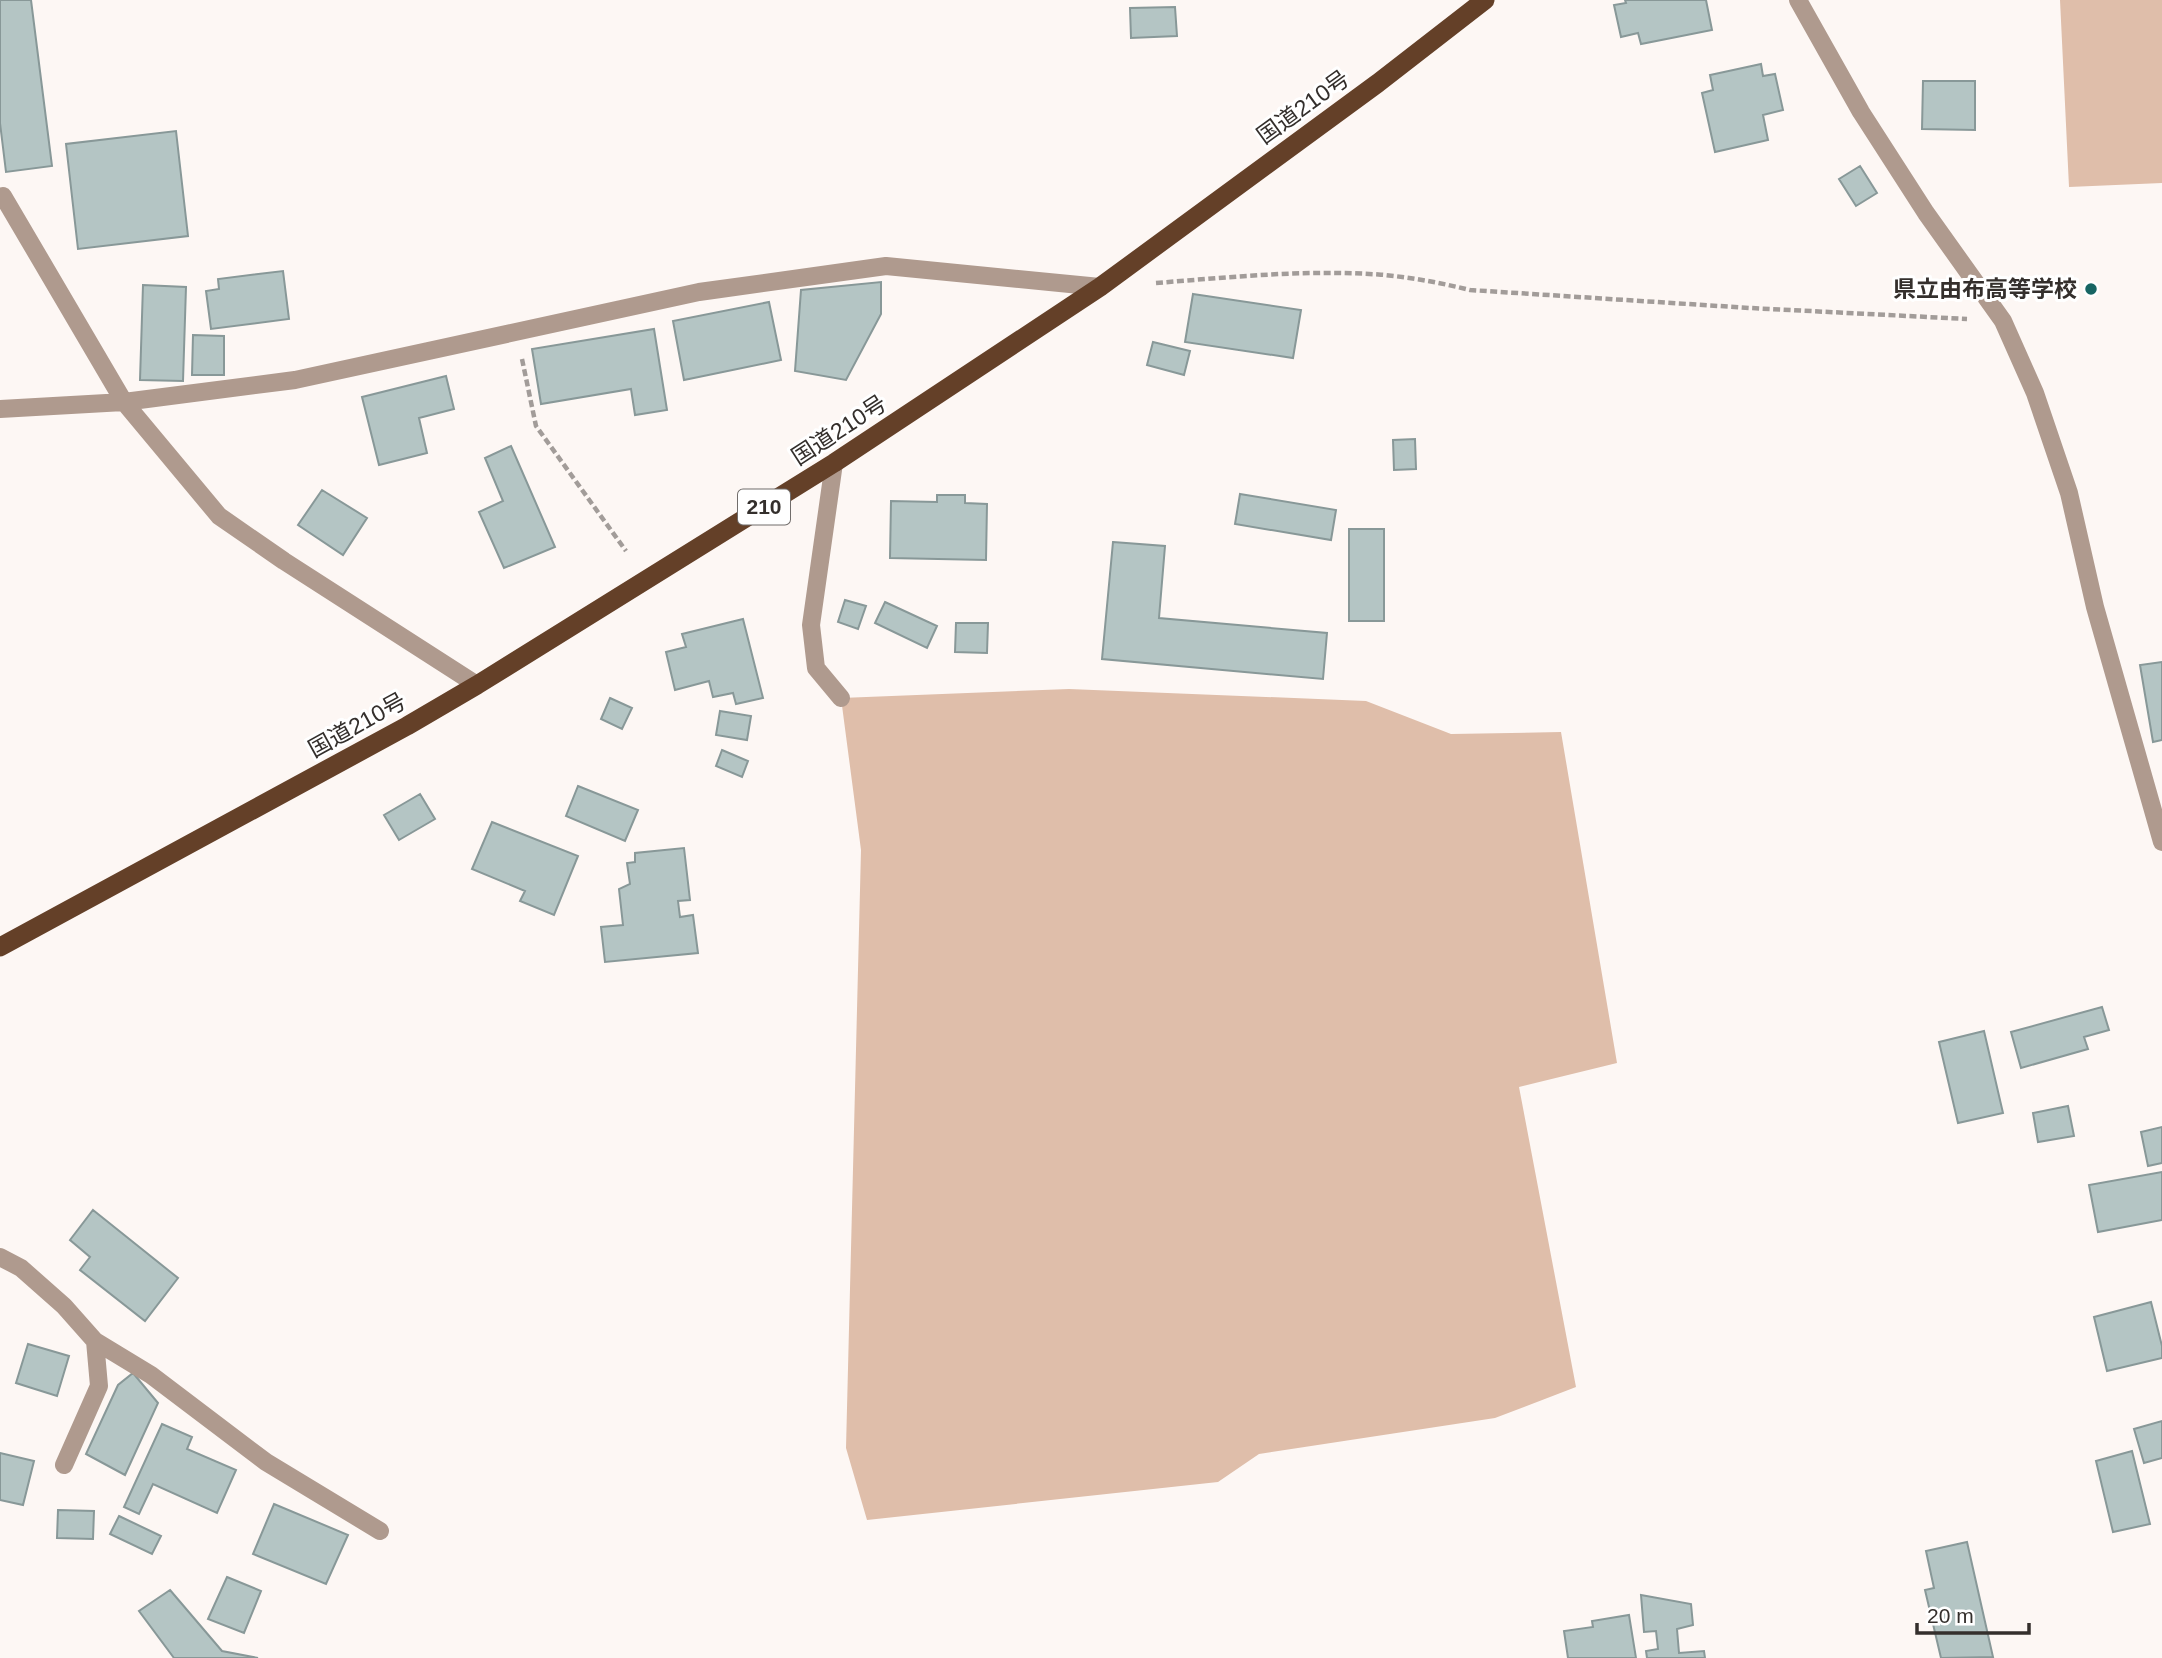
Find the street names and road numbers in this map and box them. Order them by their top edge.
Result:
street label: 国道210号 [1252,65,1354,149]
street label: 国道210号 [787,390,891,470]
road number: 210 [738,490,790,524]
street label: 国道210号 [304,688,410,762]

